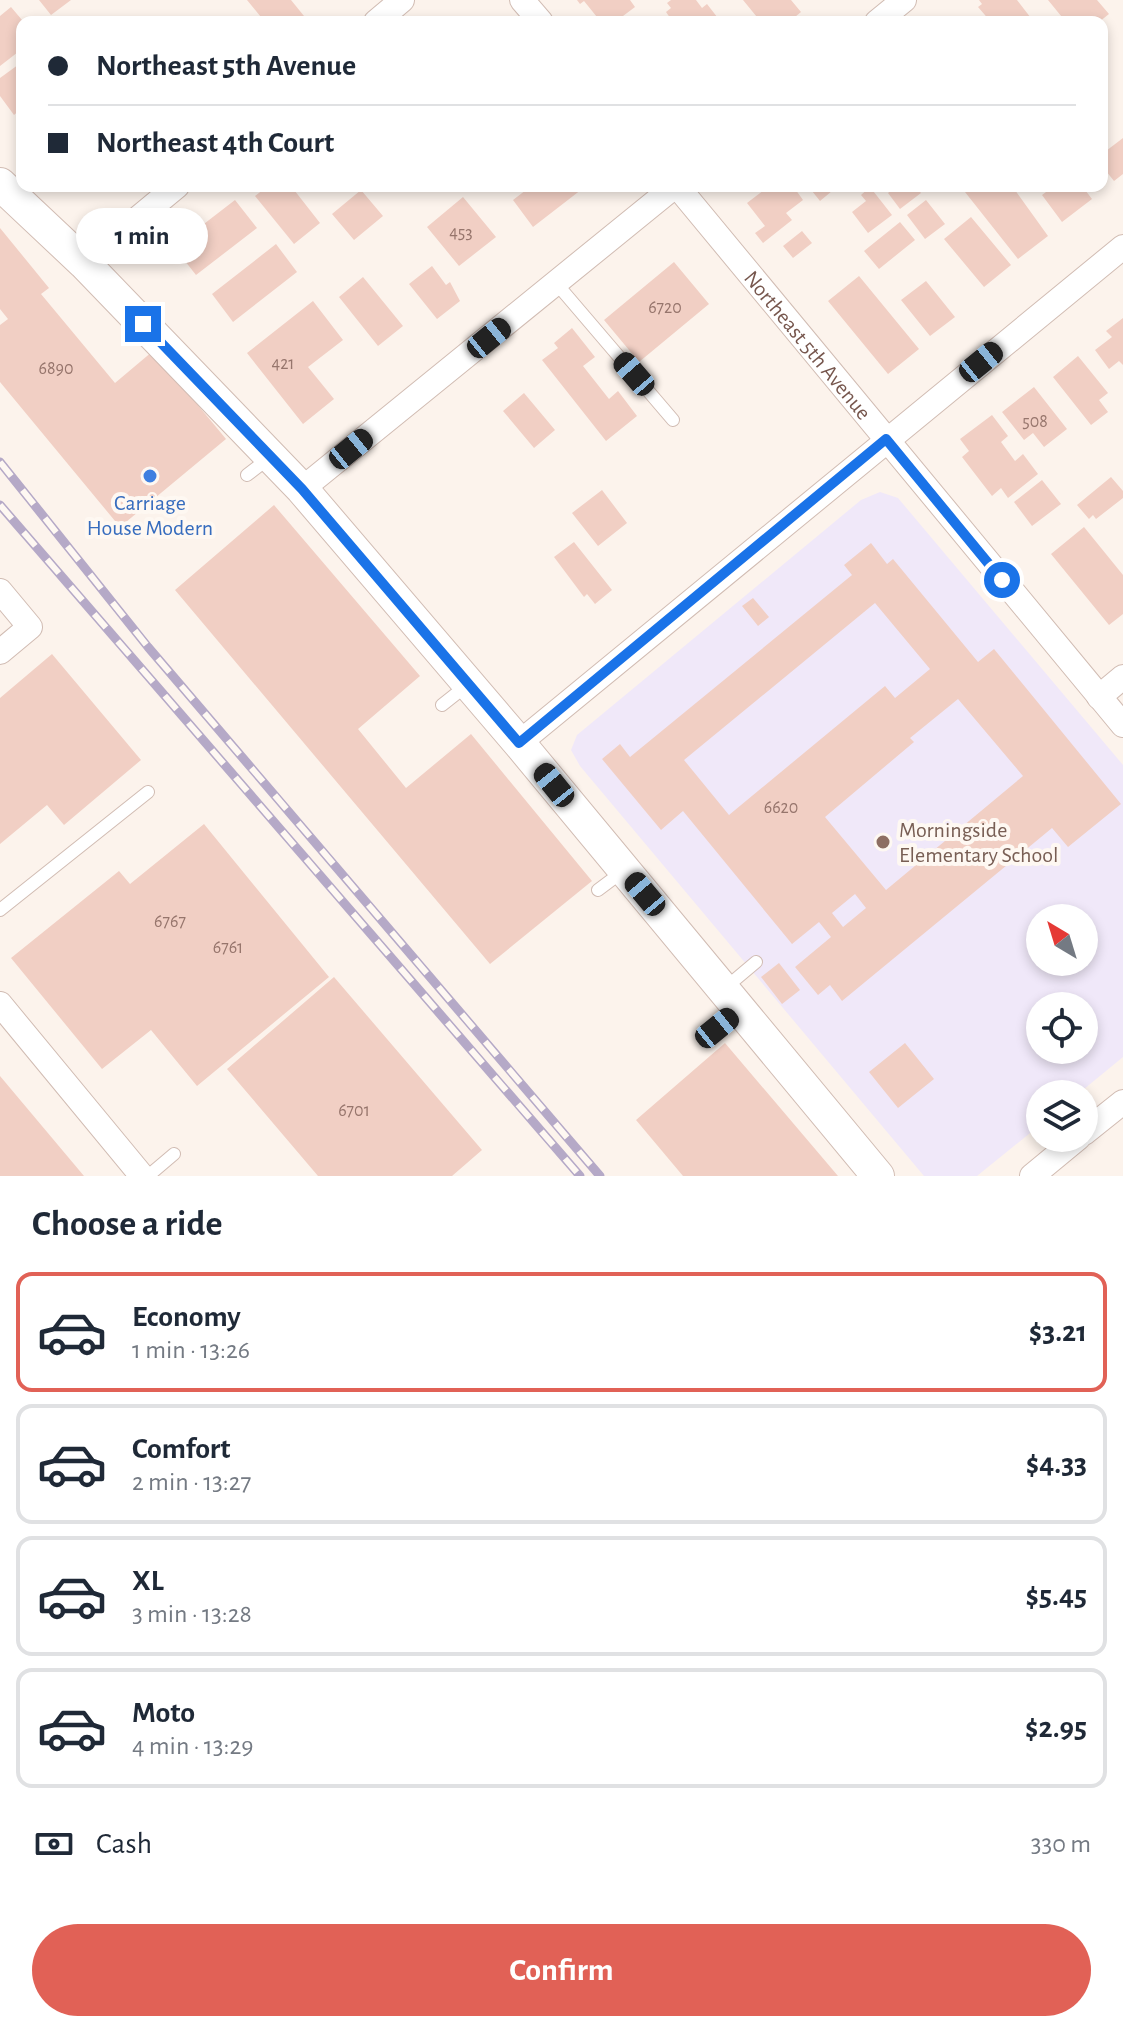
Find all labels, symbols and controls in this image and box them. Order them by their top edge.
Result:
text: Northeast 5th Avenue [96,51,356,81]
text: Northeast 4th Court [96,128,334,158]
callout: 1 min [77,208,209,264]
text: 1 min [115,223,169,249]
house number: 453 [449,224,473,242]
street label: Northeast 5th Avenue [740,267,875,424]
house number: 6720 [648,299,682,317]
route end [125,306,161,342]
car [463,314,515,362]
car [955,338,1007,386]
car [609,348,659,400]
house number: 421 [271,355,295,373]
house number: 6890 [39,360,73,378]
house number: 508 [1022,413,1048,431]
car [325,425,377,473]
marker: Carriage House Modern [141,467,159,485]
place label: Carriage House Modern [87,492,213,539]
route start [984,562,1020,598]
car [530,759,578,811]
house number: 6620 [764,799,798,817]
place label: Morningside Elementary School [899,819,1059,866]
marker: Morningside Elementary School [874,833,892,851]
car [620,868,670,920]
north arrow [1026,904,1098,976]
map controls [1026,904,1098,1152]
house number: 6767 [154,913,186,931]
house number: 6761 [213,939,243,957]
button: locate [1026,992,1098,1064]
car [691,1004,743,1052]
button: layers [1026,1080,1098,1152]
house number: 6701 [338,1102,370,1120]
text: Choose a ride [32,1206,222,1242]
icon: car [36,1296,108,1368]
text: Economy [132,1302,241,1332]
text: $3.21 [1029,1317,1087,1347]
text: 1 min · 13:26 [132,1337,250,1363]
icon: car [36,1428,108,1500]
text: Comfort [132,1434,231,1464]
text: $4.33 [1026,1449,1087,1479]
text: 2 min · 13:27 [132,1469,251,1495]
icon: car [36,1560,108,1632]
text: XL [132,1566,164,1596]
text: $5.45 [1026,1581,1087,1611]
text: 3 min · 13:28 [132,1601,252,1627]
icon: car [36,1692,108,1764]
text: Moto [132,1698,195,1728]
text: $2.95 [1025,1713,1087,1743]
text: 4 min · 13:29 [132,1733,254,1759]
icon: cash [32,1822,76,1866]
text: Cash [96,1829,152,1859]
text: 330 m [1031,1831,1091,1857]
button: Confirm [32,1924,1091,2016]

